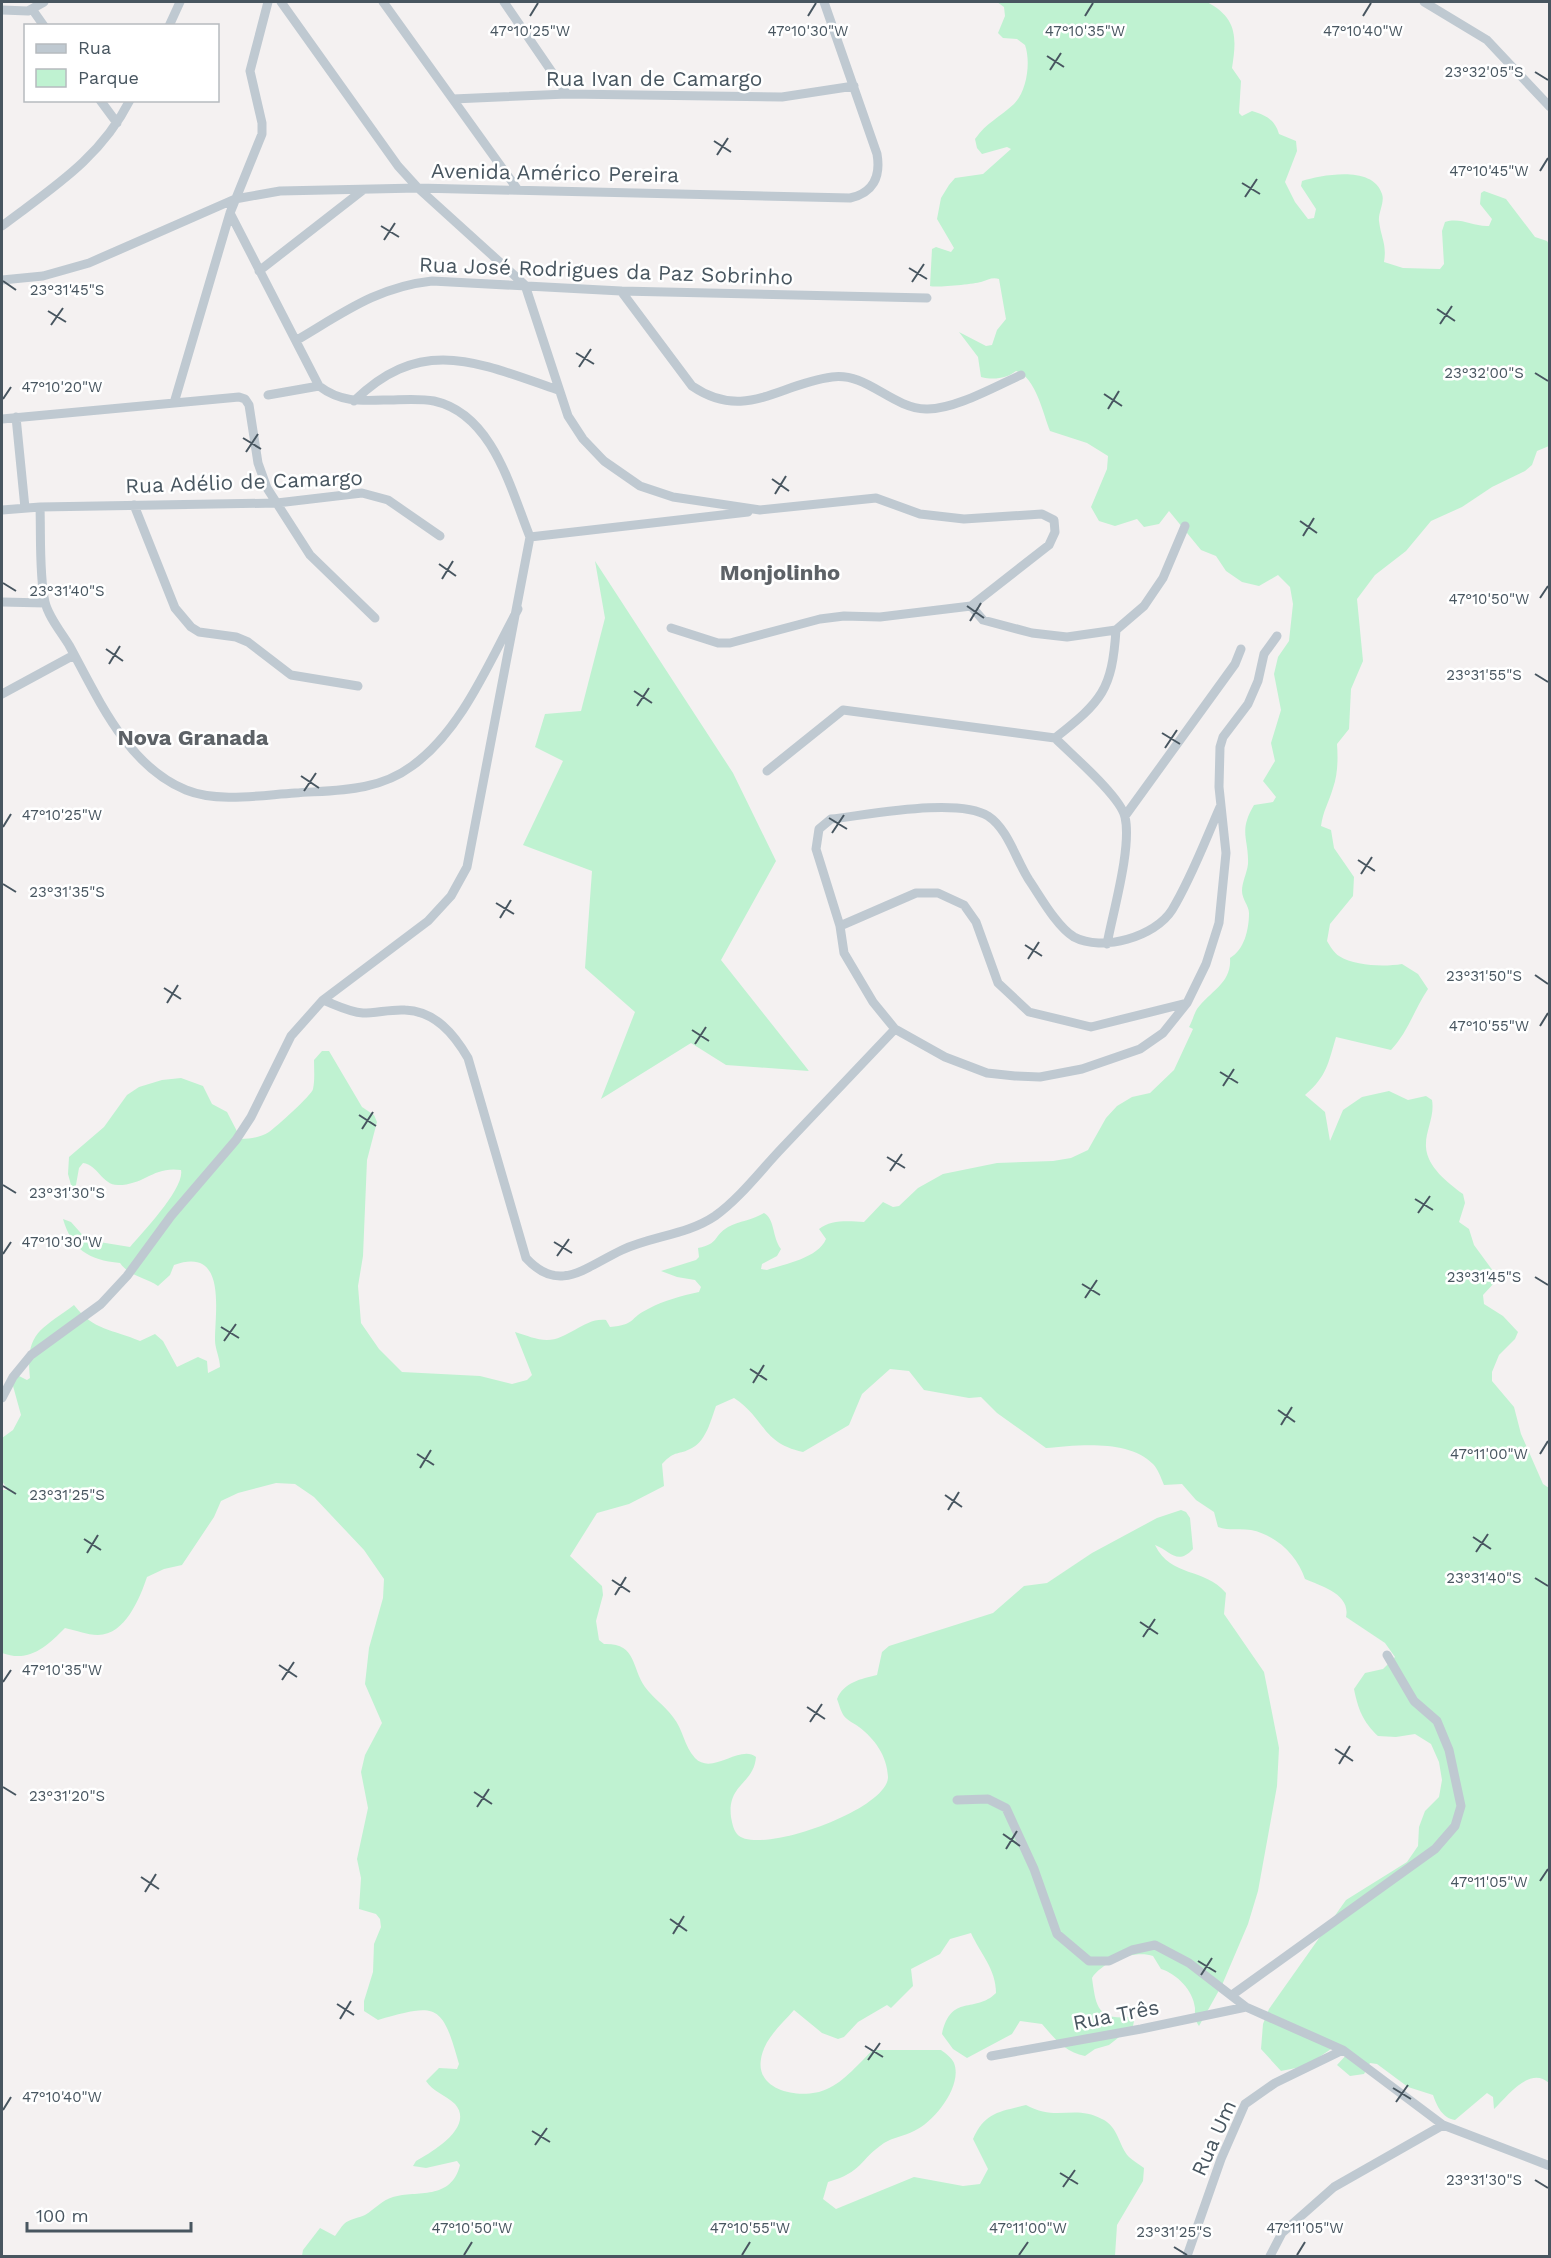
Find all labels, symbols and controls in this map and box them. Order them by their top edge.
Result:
text: 47°10'25"W [490,22,570,40]
text: 47°10'30"W [768,22,848,40]
text: 47°10'35"W [1045,22,1125,40]
text: 47°10'40"W [1323,22,1403,40]
legend [24,24,219,102]
text: Rua [78,37,111,58]
text: 23°32'05"S [1444,63,1524,81]
street label: Rua Ivan de Camargo [546,66,762,91]
text: Parque [78,67,139,88]
street label: Avenida Américo Pereira [431,158,679,187]
text: 47°10'45"W [1449,162,1529,180]
street label: Rua José Rodrigues da Paz Sobrinho [419,251,793,290]
text: 23°31'45"S [30,281,104,299]
text: 23°32'00"S [1444,364,1524,382]
text: 47°10'20"W [22,378,102,396]
street label: Rua Adélio de Camargo [125,465,363,498]
district label: Monjolinho [720,560,840,585]
text: 23°31'40"S [29,582,105,600]
text: 47°10'50"W [1449,590,1529,608]
text: 23°31'55"S [1446,666,1522,684]
district label: Nova Granada [118,725,269,750]
text: 47°10'25"W [22,806,102,824]
text: 23°31'35"S [29,883,105,901]
text: 23°31'50"S [1446,967,1522,985]
text: 47°10'55"W [1449,1017,1529,1035]
text: 23°31'30"S [29,1184,105,1202]
text: 47°10'30"W [22,1233,102,1251]
text: 23°31'45"S [1447,1268,1521,1286]
text: 47°11'00"W [1450,1445,1528,1463]
text: 23°31'25"S [29,1486,105,1504]
text: 23°31'40"S [1446,1569,1522,1587]
text: 47°10'35"W [22,1661,102,1679]
text: 23°31'20"S [29,1787,105,1805]
text: 47°11'05"W [1450,1873,1528,1891]
street label: Rua Três [1071,1994,1161,2035]
text: 47°10'40"W [22,2088,102,2106]
street label: Rua Um [1186,2096,1241,2179]
text: 23°31'30"S [1446,2171,1522,2189]
scale bar [27,2195,190,2233]
text: 100 m [36,2205,89,2226]
text: 47°10'50"W [432,2219,512,2237]
text: 47°10'55"W [710,2219,790,2237]
text: 47°11'00"W [989,2219,1067,2237]
text: 47°11'05"W [1266,2219,1344,2237]
text: 23°31'25"S [1136,2223,1212,2241]

